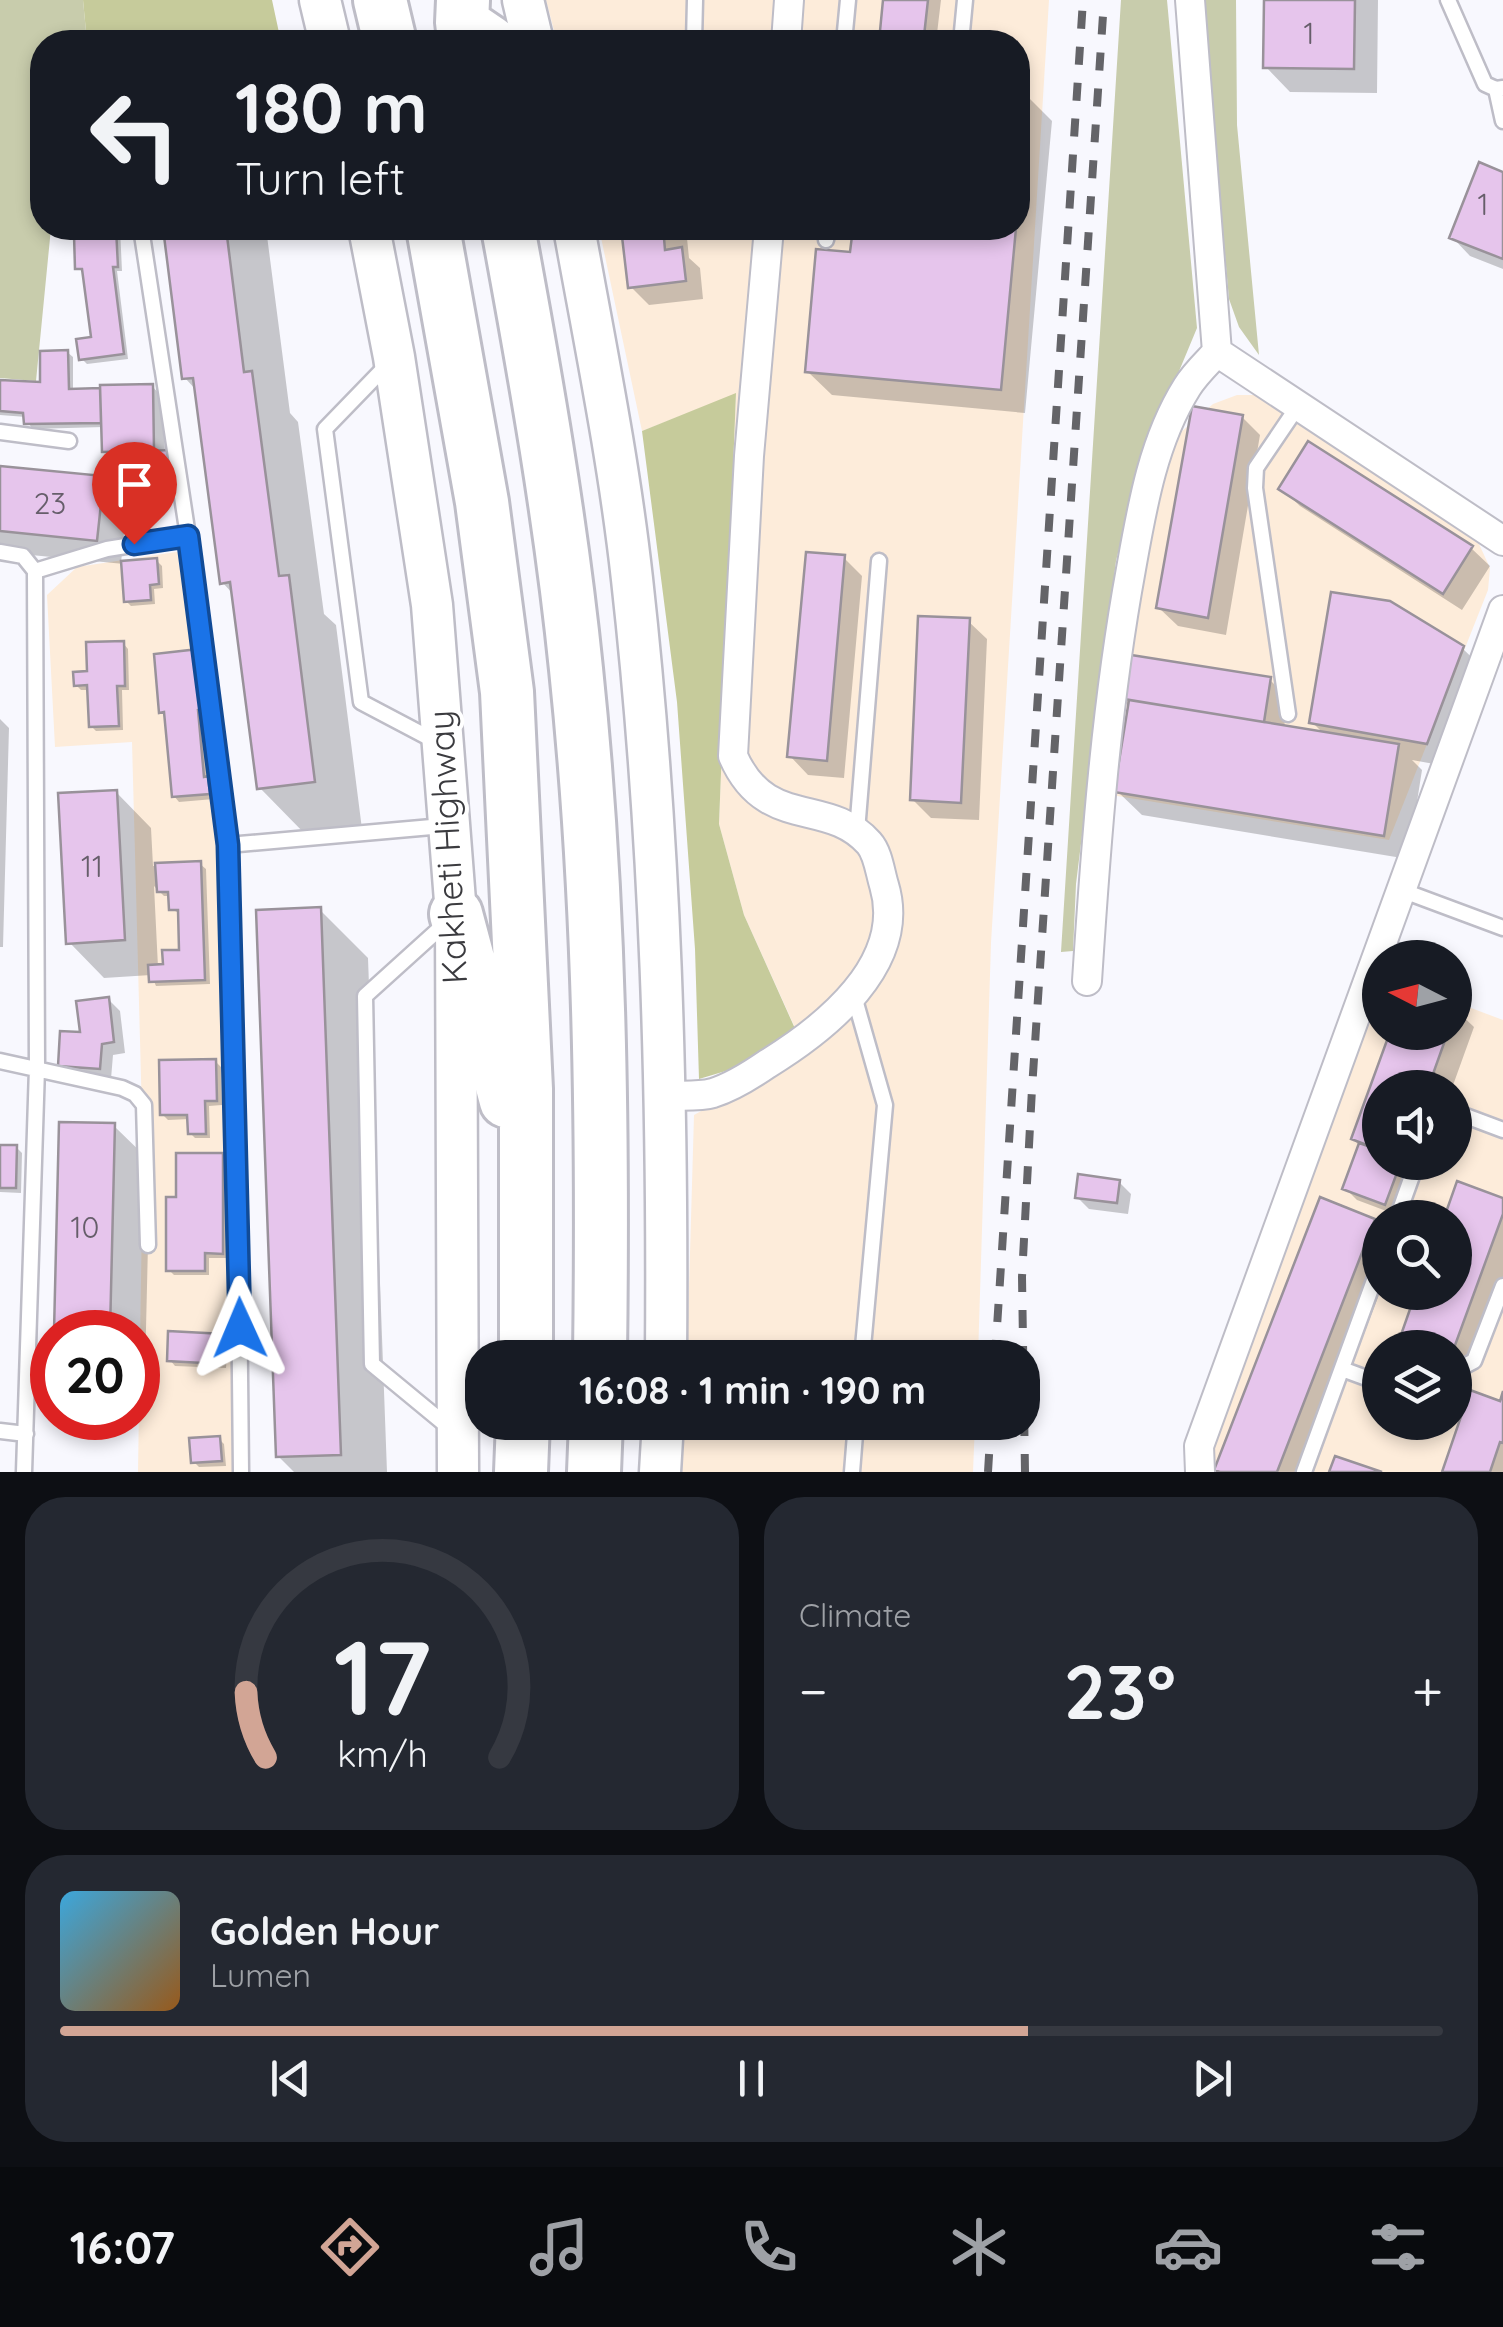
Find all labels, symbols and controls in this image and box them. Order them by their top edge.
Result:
house number: 1 [1303,14,1315,52]
text: 180 m [235,63,428,151]
icon: left [70,70,200,200]
text: Turn left [235,150,405,206]
house number: 1 [1477,185,1489,223]
pin [92,442,177,545]
icon: arrive [107,457,162,512]
house number: 23 [34,484,66,522]
street label: Kakheti Highway [418,709,476,985]
house number: 11 [81,847,103,885]
north arrow [1362,940,1472,1050]
map controls [1362,940,1472,1440]
button: sound [1362,1070,1472,1180]
button: search [1362,1200,1472,1310]
house number: 10 [71,1208,99,1246]
position arrow [188,1276,292,1380]
speed limit sign: 20 [30,1310,160,1440]
button: layers [1362,1330,1472,1440]
text: 16:08 · 1 min · 190 m [579,1366,926,1414]
text: Climate [799,1595,911,1635]
text: 17 [333,1611,431,1741]
text: 23° [1064,1644,1176,1738]
text: − [799,1656,828,1725]
text: + [1412,1656,1443,1725]
text: km/h [337,1731,427,1776]
text: Golden Hour [210,1907,439,1955]
text: Lumen [210,1955,311,1995]
icon: previous [263,2051,318,2106]
icon: pause [724,2051,779,2106]
icon: next [1185,2051,1240,2106]
icon: directions [315,2212,385,2282]
icon: music [524,2212,594,2282]
icon: phone [734,2212,804,2282]
icon: climate [944,2212,1014,2282]
icon: car [1153,2212,1223,2282]
icon: filters [1363,2212,1433,2282]
text: 16:07 [70,2219,175,2275]

